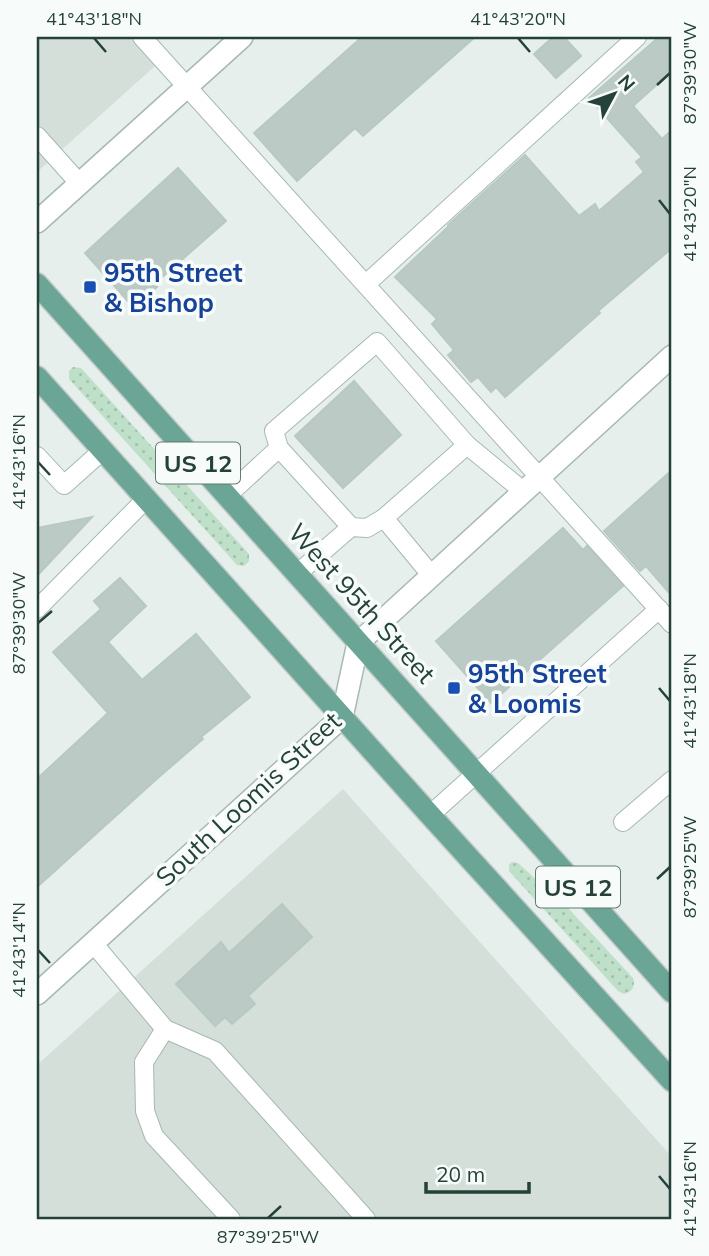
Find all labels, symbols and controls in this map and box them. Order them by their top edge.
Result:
text: 41°43'18"N [46,7,142,30]
text: 41°43'20"N [470,7,566,30]
text: 87°39'30"W [678,22,701,124]
north arrow [580,60,650,130]
text: N [613,70,641,96]
text: 41°43'20"N [678,166,701,262]
place label: 95th Street & Bishop [104,256,243,319]
marker: 95th Street & Bishop [82,279,98,295]
text: 41°43'16"N [7,414,30,510]
road number: US 12 [156,442,240,484]
street label: West 95th Street [281,516,443,690]
text: 87°39'30"W [7,572,30,674]
text: 41°43'18"N [678,653,701,749]
place label: 95th Street & Loomis [468,657,607,720]
marker: 95th Street & Loomis [446,680,462,696]
street label: South Loomis Street [148,705,348,893]
text: 87°39'25"W [678,816,701,918]
road number: US 12 [536,866,620,908]
text: 41°43'14"N [7,902,30,998]
text: 41°43'16"N [678,1141,701,1237]
scale bar [426,1151,529,1195]
text: 20 m [436,1161,485,1187]
text: 87°39'25"W [217,1225,319,1248]

